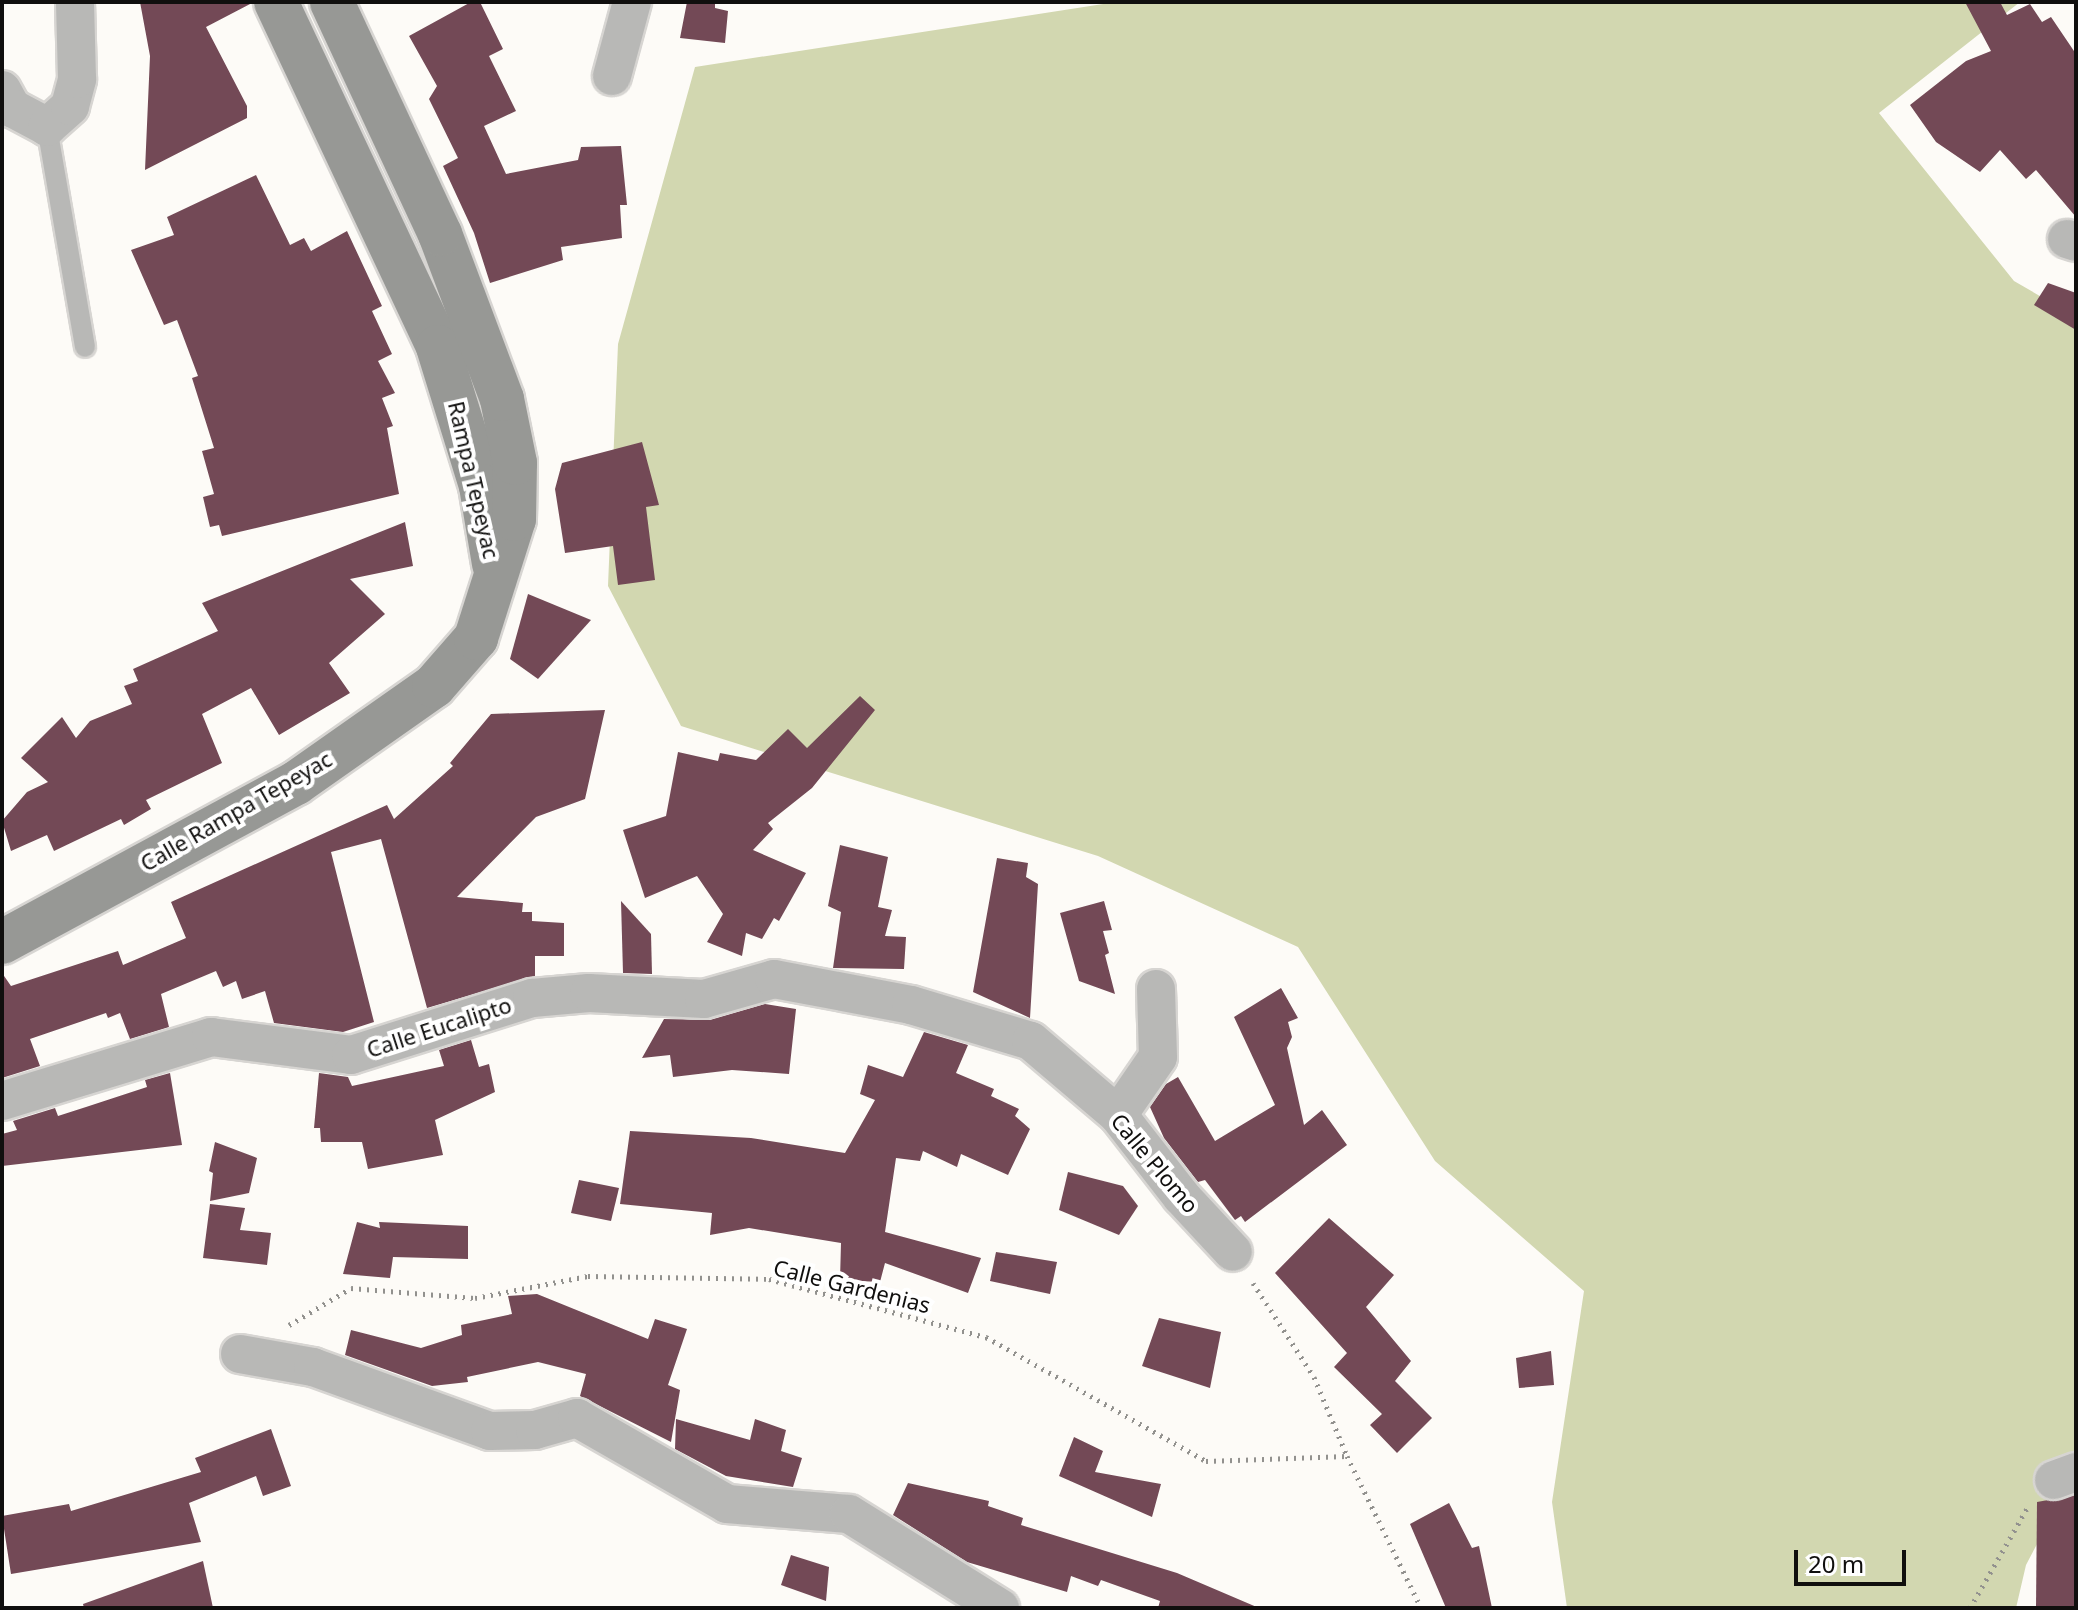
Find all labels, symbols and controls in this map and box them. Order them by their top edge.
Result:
street label: Rampa Tepeyac [443,399,505,561]
street label: Calle Rampa Tepeyac [136,745,336,877]
street label: Calle Eucalipto [363,991,515,1063]
street label: Calle Plomo [1106,1108,1204,1218]
street label: Calle Gardenias [771,1254,933,1318]
scale bar [1798,1534,1910,1584]
text: 20 m [1808,1547,1864,1580]

